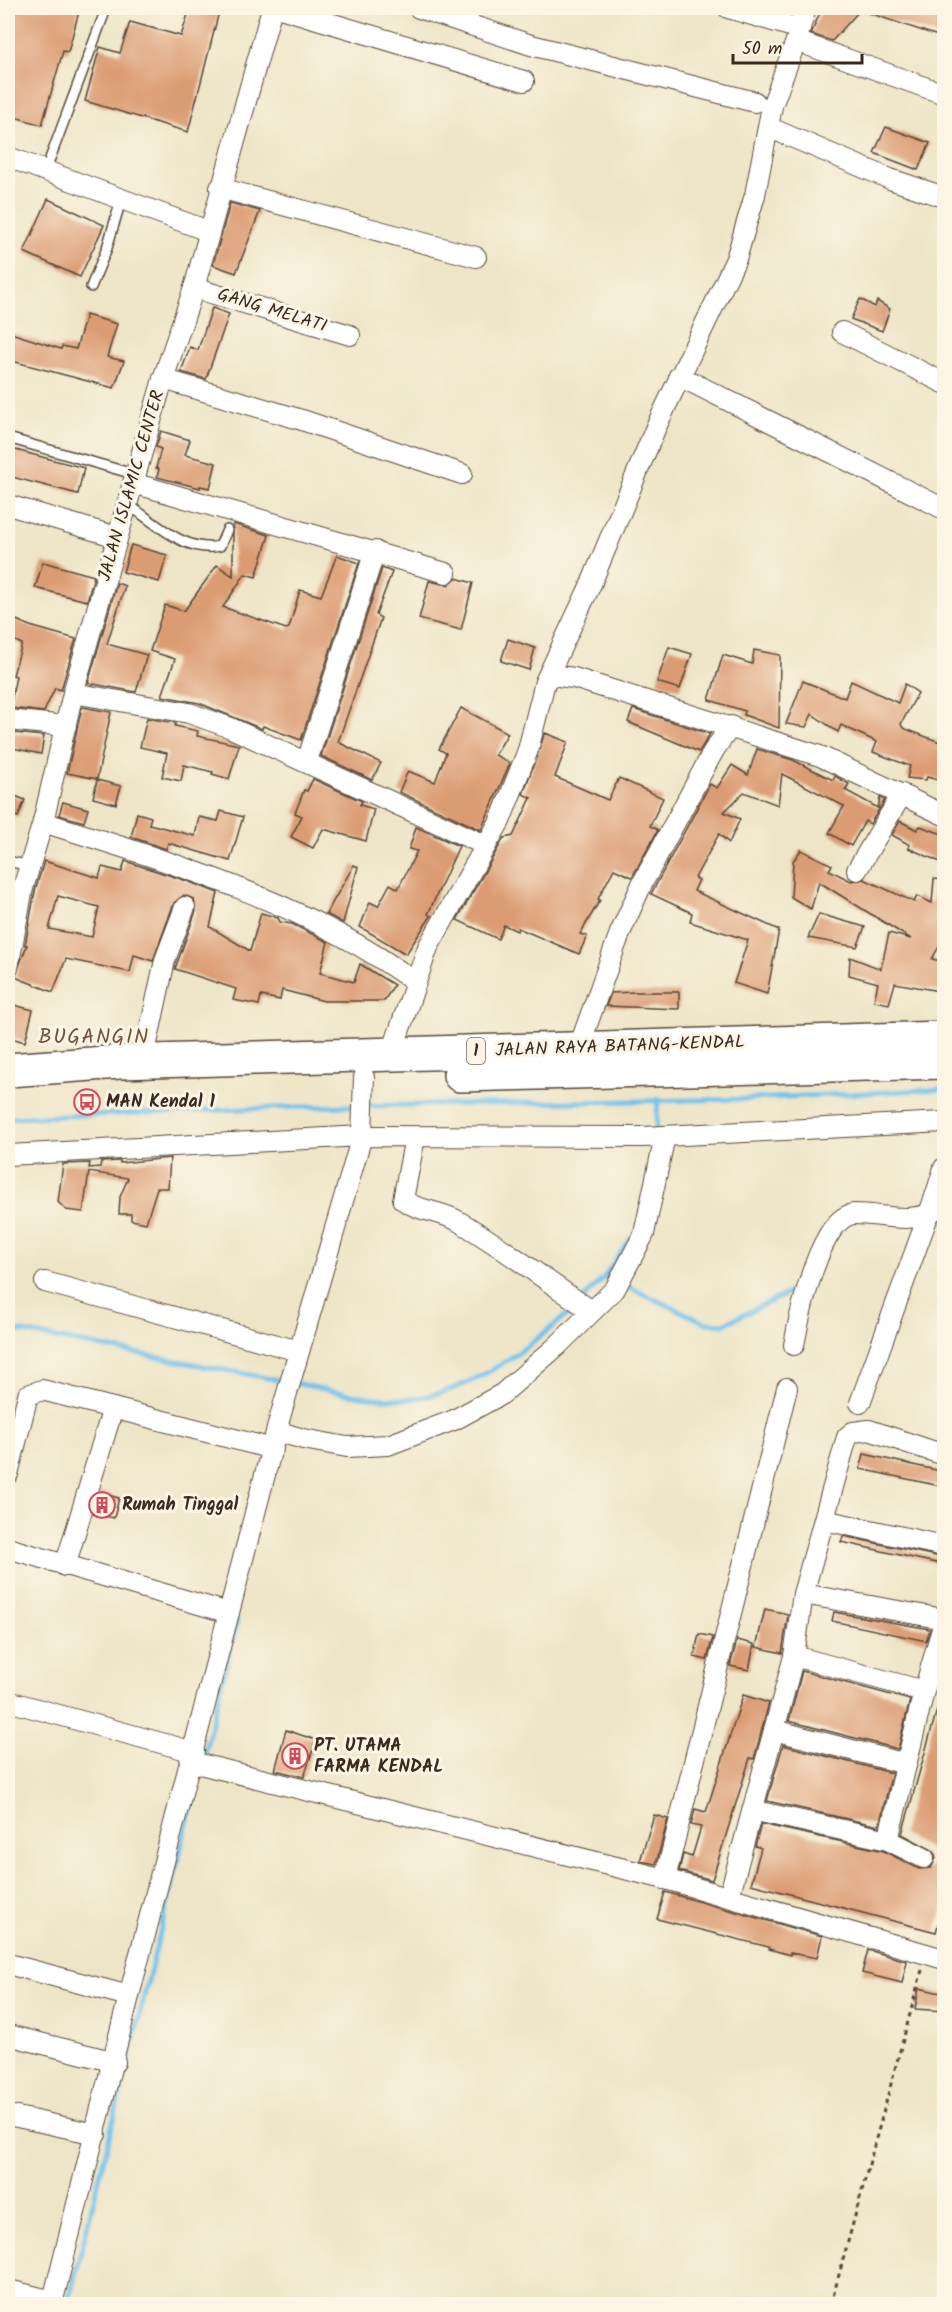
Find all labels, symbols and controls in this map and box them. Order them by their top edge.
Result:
scale bar [733,27,862,65]
text: 50 m [742,35,782,64]
street label: GANG MELATI [214,281,330,341]
street label: JALAN ISLAMIC CENTER [91,387,173,585]
district label: BUGANGIN [38,1021,150,1054]
street label: JALAN RAYA BATANG-KENDAL [495,1028,745,1066]
road number: 1 [467,1038,485,1064]
bus stop icon: MAN Kendal 1 [72,1087,102,1117]
place label: MAN Kendal 1 [106,1088,215,1117]
building icon: Rumah Tinggal [87,1490,117,1520]
place label: Rumah Tinggal [122,1491,238,1520]
place label: PT. UTAMA FARMA KENDAL [314,1732,443,1782]
building icon: PT. UTAMA FARMA KENDAL [280,1741,310,1771]

